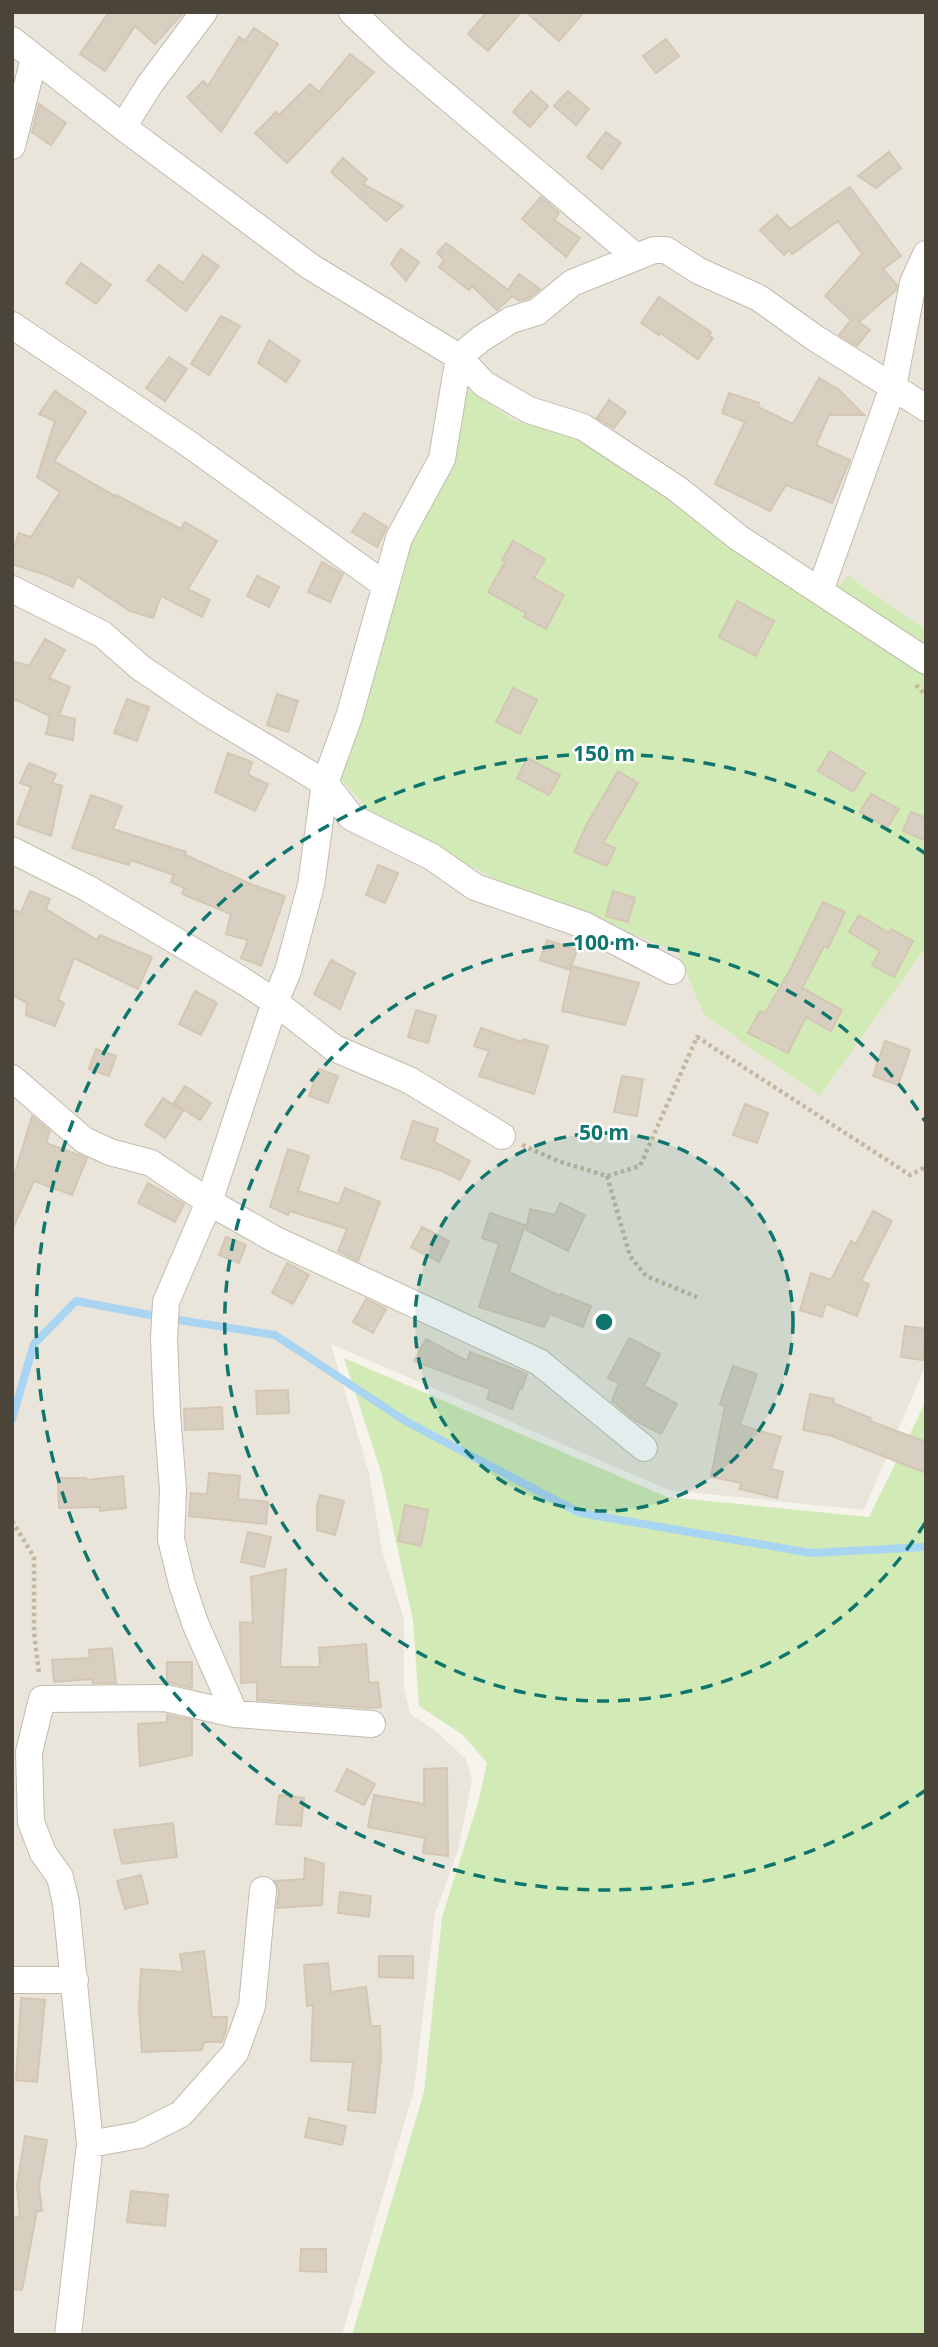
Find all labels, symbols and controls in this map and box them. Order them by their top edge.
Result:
text: 150 m [573,739,635,767]
text: 100 m [573,928,635,956]
text: 50 m [579,1118,629,1146]
centre of rings [592,1310,616,1334]

